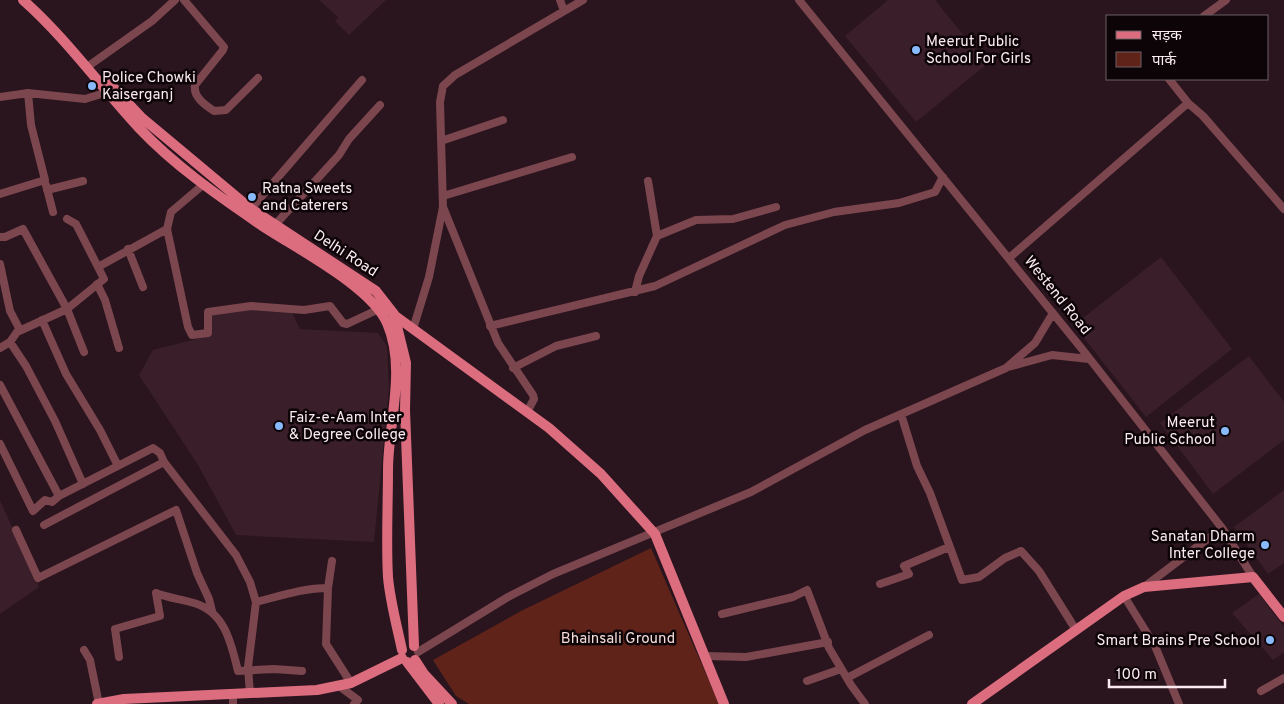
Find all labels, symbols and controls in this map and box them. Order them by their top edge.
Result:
legend [1106,15,1269,80]
text: सड़क [1152,27,1182,46]
place label: Meerut Public School For Girls [926,33,1031,69]
marker: Meerut Public School For Girls [910,44,922,56]
text: पार्क [1152,51,1176,71]
place label: Police Chowki Kaiserganj [102,69,196,105]
marker: Police Chowki Kaiserganj [86,80,98,92]
place label: Ratna Sweets and Caterers [262,180,352,216]
marker: Ratna Sweets and Caterers [246,191,258,203]
street label: Delhi Road [310,227,381,282]
street label: Westend Road [1019,253,1094,339]
place label: Faiz-e-Aam Inter & Degree College [289,409,406,445]
place label: Meerut Public School [1124,414,1215,450]
marker: Faiz-e-Aam Inter & Degree College [273,420,285,432]
marker: Meerut Public School [1219,425,1231,437]
place label: Sanatan Dharm Inter College [1151,528,1255,564]
marker: Sanatan Dharm Inter College [1259,539,1271,551]
park label: Bhainsali Ground [561,630,675,649]
place label: Smart Brains Pre School [1097,632,1260,651]
marker: Smart Brains Pre School [1264,634,1276,646]
scale bar [1109,656,1225,688]
text: 100 m [1116,666,1157,685]

